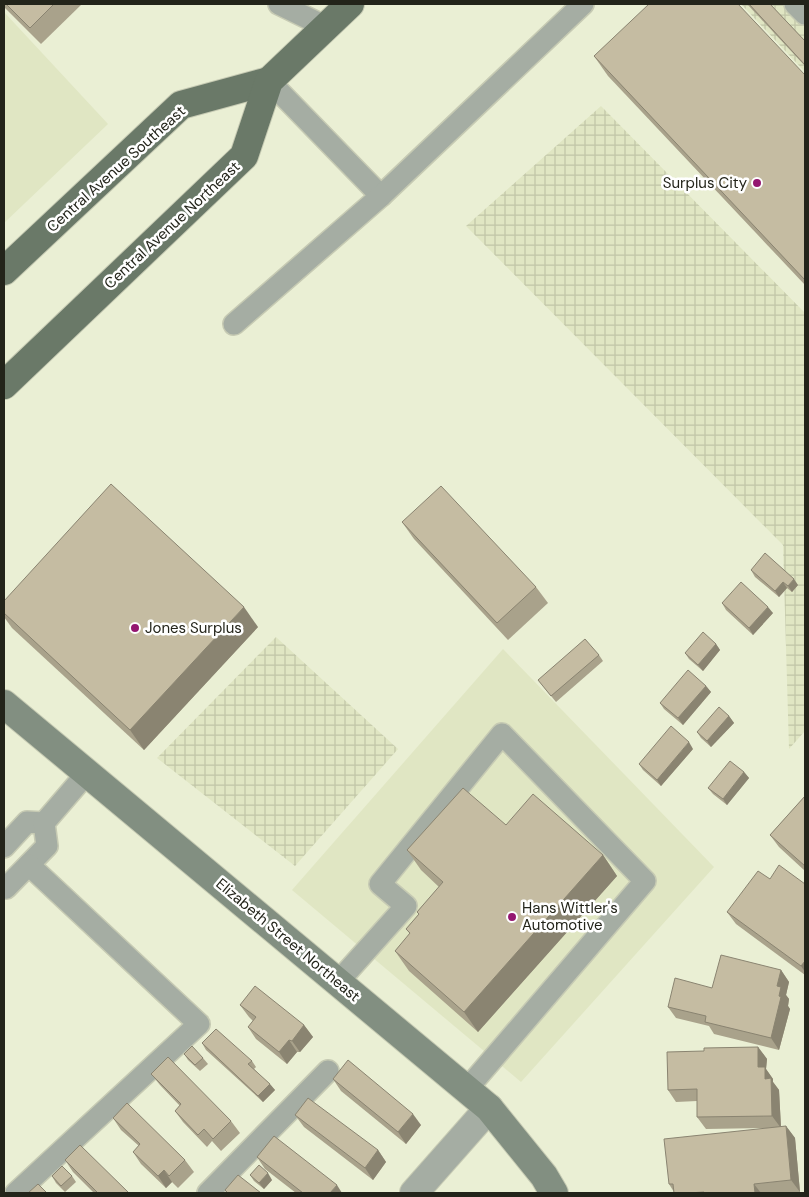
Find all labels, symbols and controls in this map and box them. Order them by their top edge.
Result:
street label: Central Avenue Southeast [42,101,190,237]
street label: Central Avenue Northeast [100,157,244,293]
place label: Surplus City [663,173,748,193]
marker: Surplus City [751,177,763,189]
place label: Jones Surplus [145,618,242,638]
marker: Jones Surplus [129,622,141,634]
street label: Elizabeth Street Northeast [212,874,364,1006]
place label: Hans Wittler's Automotive [522,898,618,935]
marker: Hans Wittler's Automotive [506,911,518,923]

